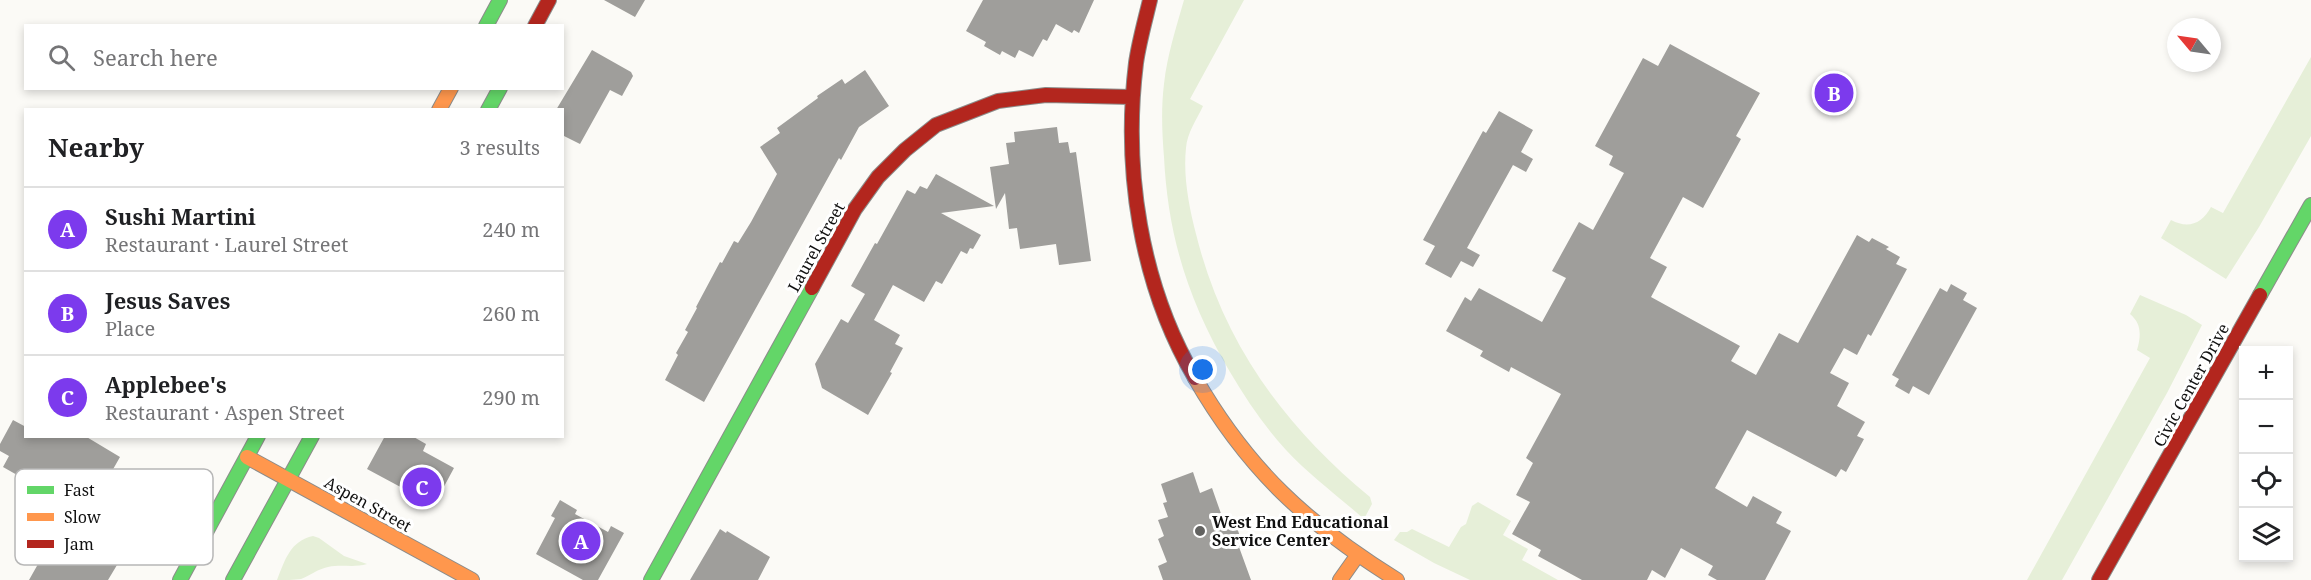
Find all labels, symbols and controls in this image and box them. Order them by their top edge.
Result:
north arrow [2167,18,2221,72]
search box [24,24,564,90]
icon: search [45,41,78,74]
text: Search here [93,42,218,72]
pin: B [1814,70,1854,116]
text: Nearby [48,129,144,165]
text: 3 results [460,134,540,161]
street label: Laurel Street [782,198,850,296]
text: Sushi Martini [105,201,256,231]
text: A [60,216,75,243]
text: 240 m [482,216,540,243]
text: Restaurant · Laurel Street [105,231,348,258]
text: Jesus Saves [105,285,230,315]
text: B [61,300,74,327]
text: 260 m [482,300,540,327]
text: Place [105,315,155,342]
street label: Civic Center Drive [2148,319,2234,451]
map controls [2239,346,2293,562]
button: + [2239,346,2293,400]
your location [1188,355,1217,384]
text: Applebee's [105,369,227,399]
text: C [61,384,74,411]
text: 290 m [482,384,540,411]
text: Restaurant · Aspen Street [105,399,344,426]
button: − [2239,400,2293,454]
button: locate [2239,454,2293,508]
pin: C [402,464,442,510]
legend [15,469,213,565]
street label: Aspen Street [321,471,416,537]
text: Fast [64,479,95,501]
text: Slow [64,506,101,528]
button: layers [2239,508,2293,562]
place label: West End Educational Service Center [1212,511,1389,551]
pin: A [562,518,600,564]
marker: West End Educational Service Center [1193,524,1207,538]
text: Jam [63,533,94,555]

